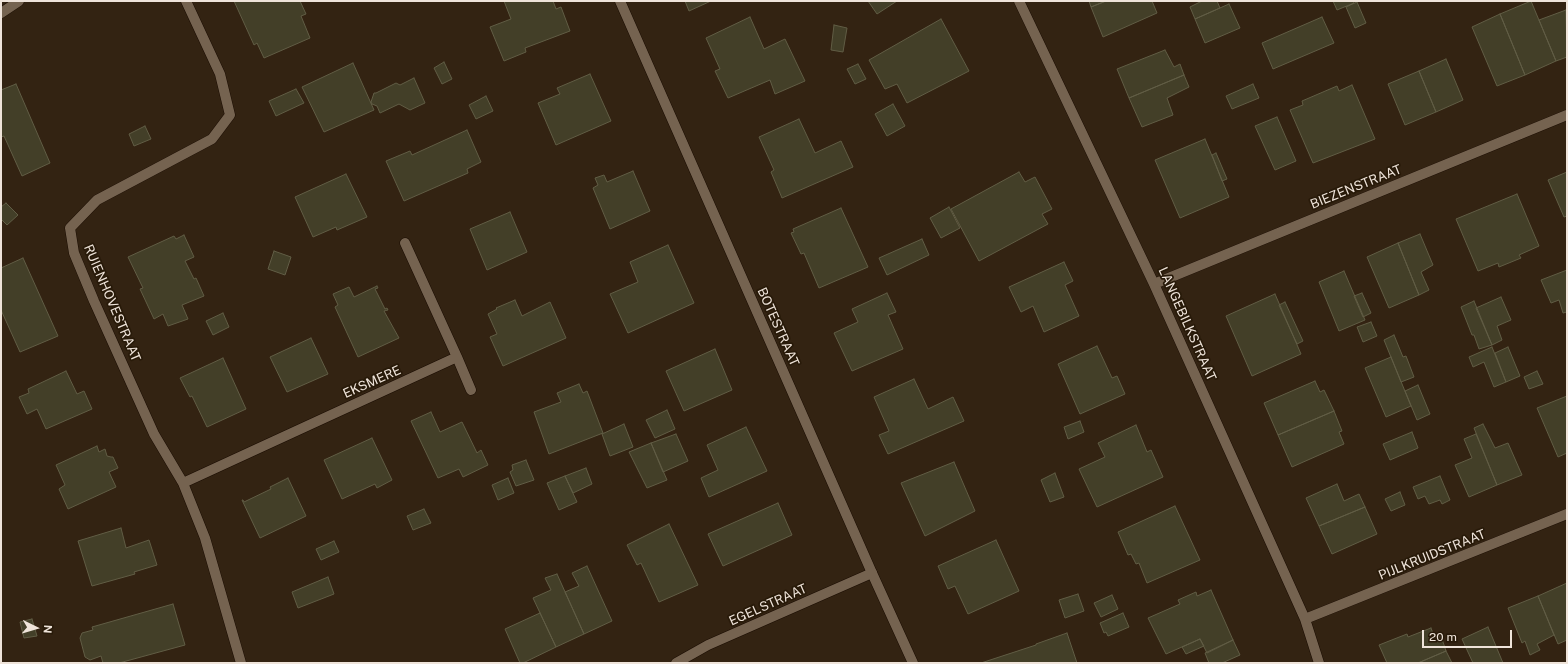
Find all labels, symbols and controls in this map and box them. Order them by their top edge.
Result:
street label: BIEZENSTRAAT [1308,162,1404,212]
street label: RUIENHOVESTRAAT [80,242,144,364]
street label: LANGEBILKSTRAAT [1155,265,1219,383]
street label: BOTESTRAAT [754,285,802,369]
street label: EKSMERE [341,362,403,402]
street label: PIJLKRUIDSTRAAT [1376,526,1488,584]
street label: EGELSTRAAT [727,581,809,629]
north arrow [16,608,56,648]
scale bar [1424,622,1514,648]
text: N [42,624,54,634]
text: 20 m [1429,630,1457,644]

